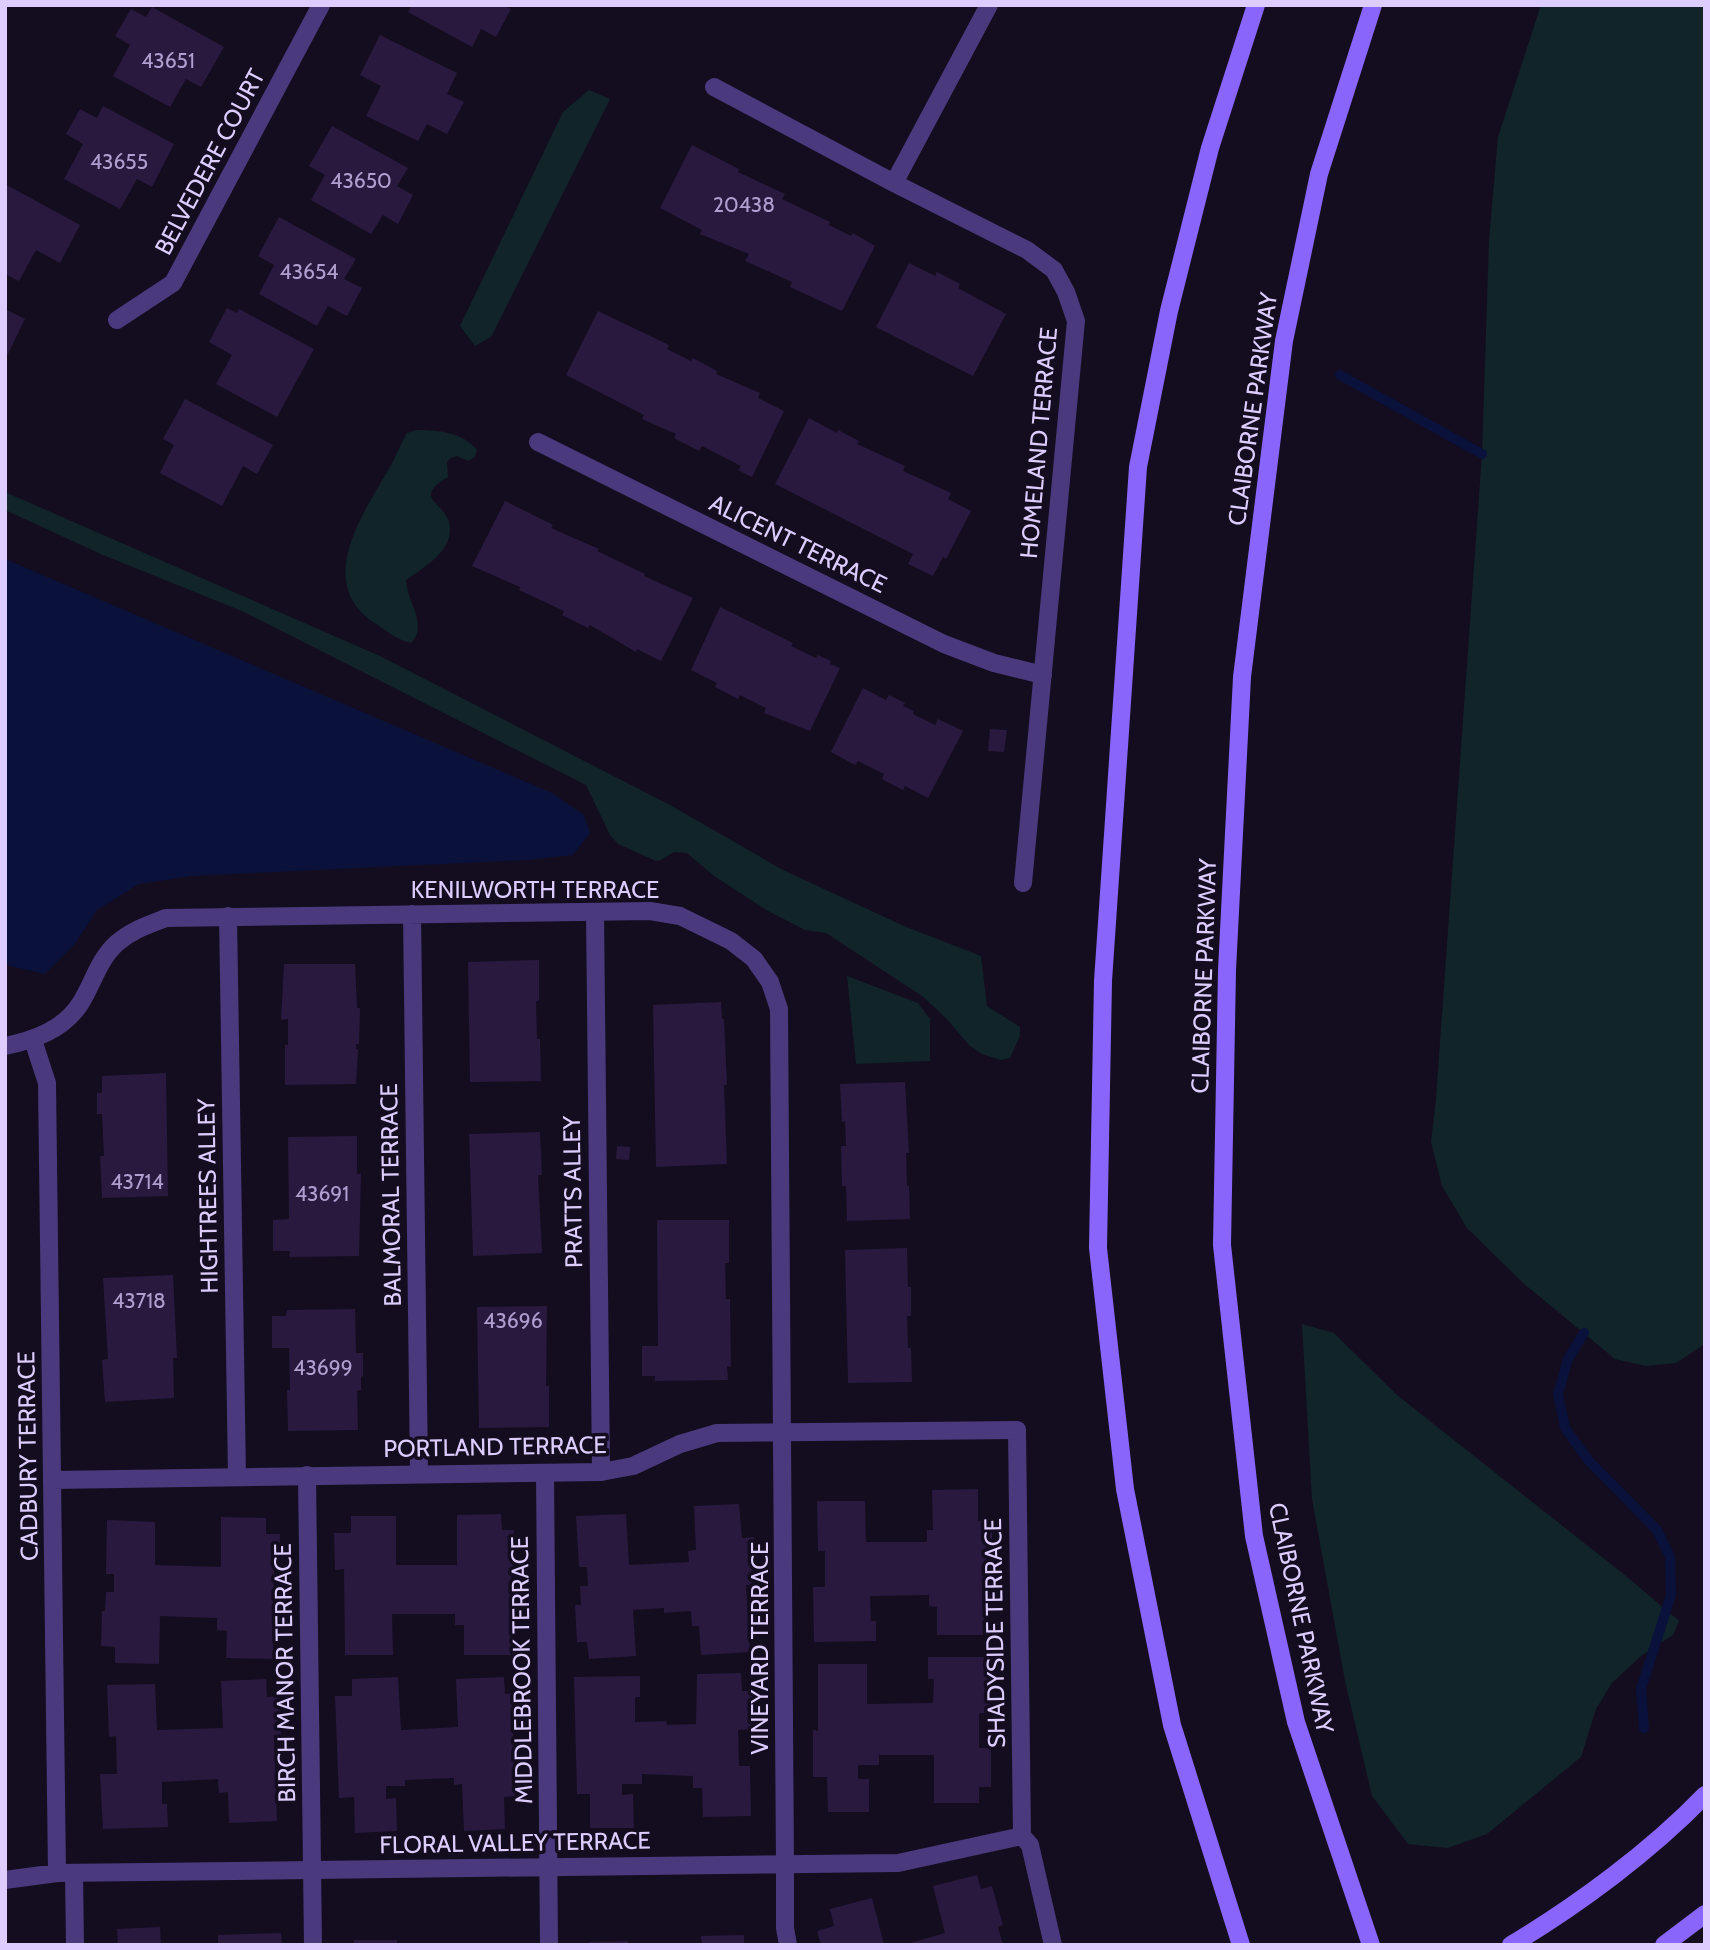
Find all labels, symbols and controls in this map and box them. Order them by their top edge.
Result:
house number: 43651 [141,48,195,73]
street label: BELVEDERE COURT [148,64,271,260]
house number: 43655 [90,149,148,174]
house number: 43650 [330,168,392,193]
house number: 20438 [713,192,775,217]
house number: 43654 [280,259,338,284]
street label: CLAIBORNE PARKWAY [1222,290,1283,527]
street label: HOMELAND TERRACE [1014,326,1063,560]
street label: ALICENT TERRACE [705,488,892,599]
street label: CLAIBORNE PARKWAY [1185,858,1222,1094]
street label: KENILWORTH TERRACE [411,875,659,904]
street label: BALMORAL TERRACE [374,1083,407,1307]
street label: HIGHTREES ALLEY [191,1098,224,1294]
street label: PRATTS ALLEY [557,1115,588,1268]
house number: 43714 [110,1169,164,1194]
house number: 43691 [295,1181,349,1206]
house number: 43718 [112,1288,166,1313]
house number: 43696 [483,1308,543,1333]
street label: CADBURY TERRACE [11,1351,44,1561]
house number: 43699 [293,1355,353,1380]
street label: PORTLAND TERRACE [383,1430,607,1463]
street label: CLAIBORNE PARKWAY [1263,1500,1340,1736]
street label: SHADYSIDE TERRACE [978,1518,1011,1748]
street label: MIDDLEBROOK TERRACE [505,1536,538,1804]
street label: VINEYARD TERRACE [745,1542,774,1754]
street label: BIRCH MANOR TERRACE [268,1543,301,1803]
street label: FLORAL VALLEY TERRACE [379,1826,651,1859]

